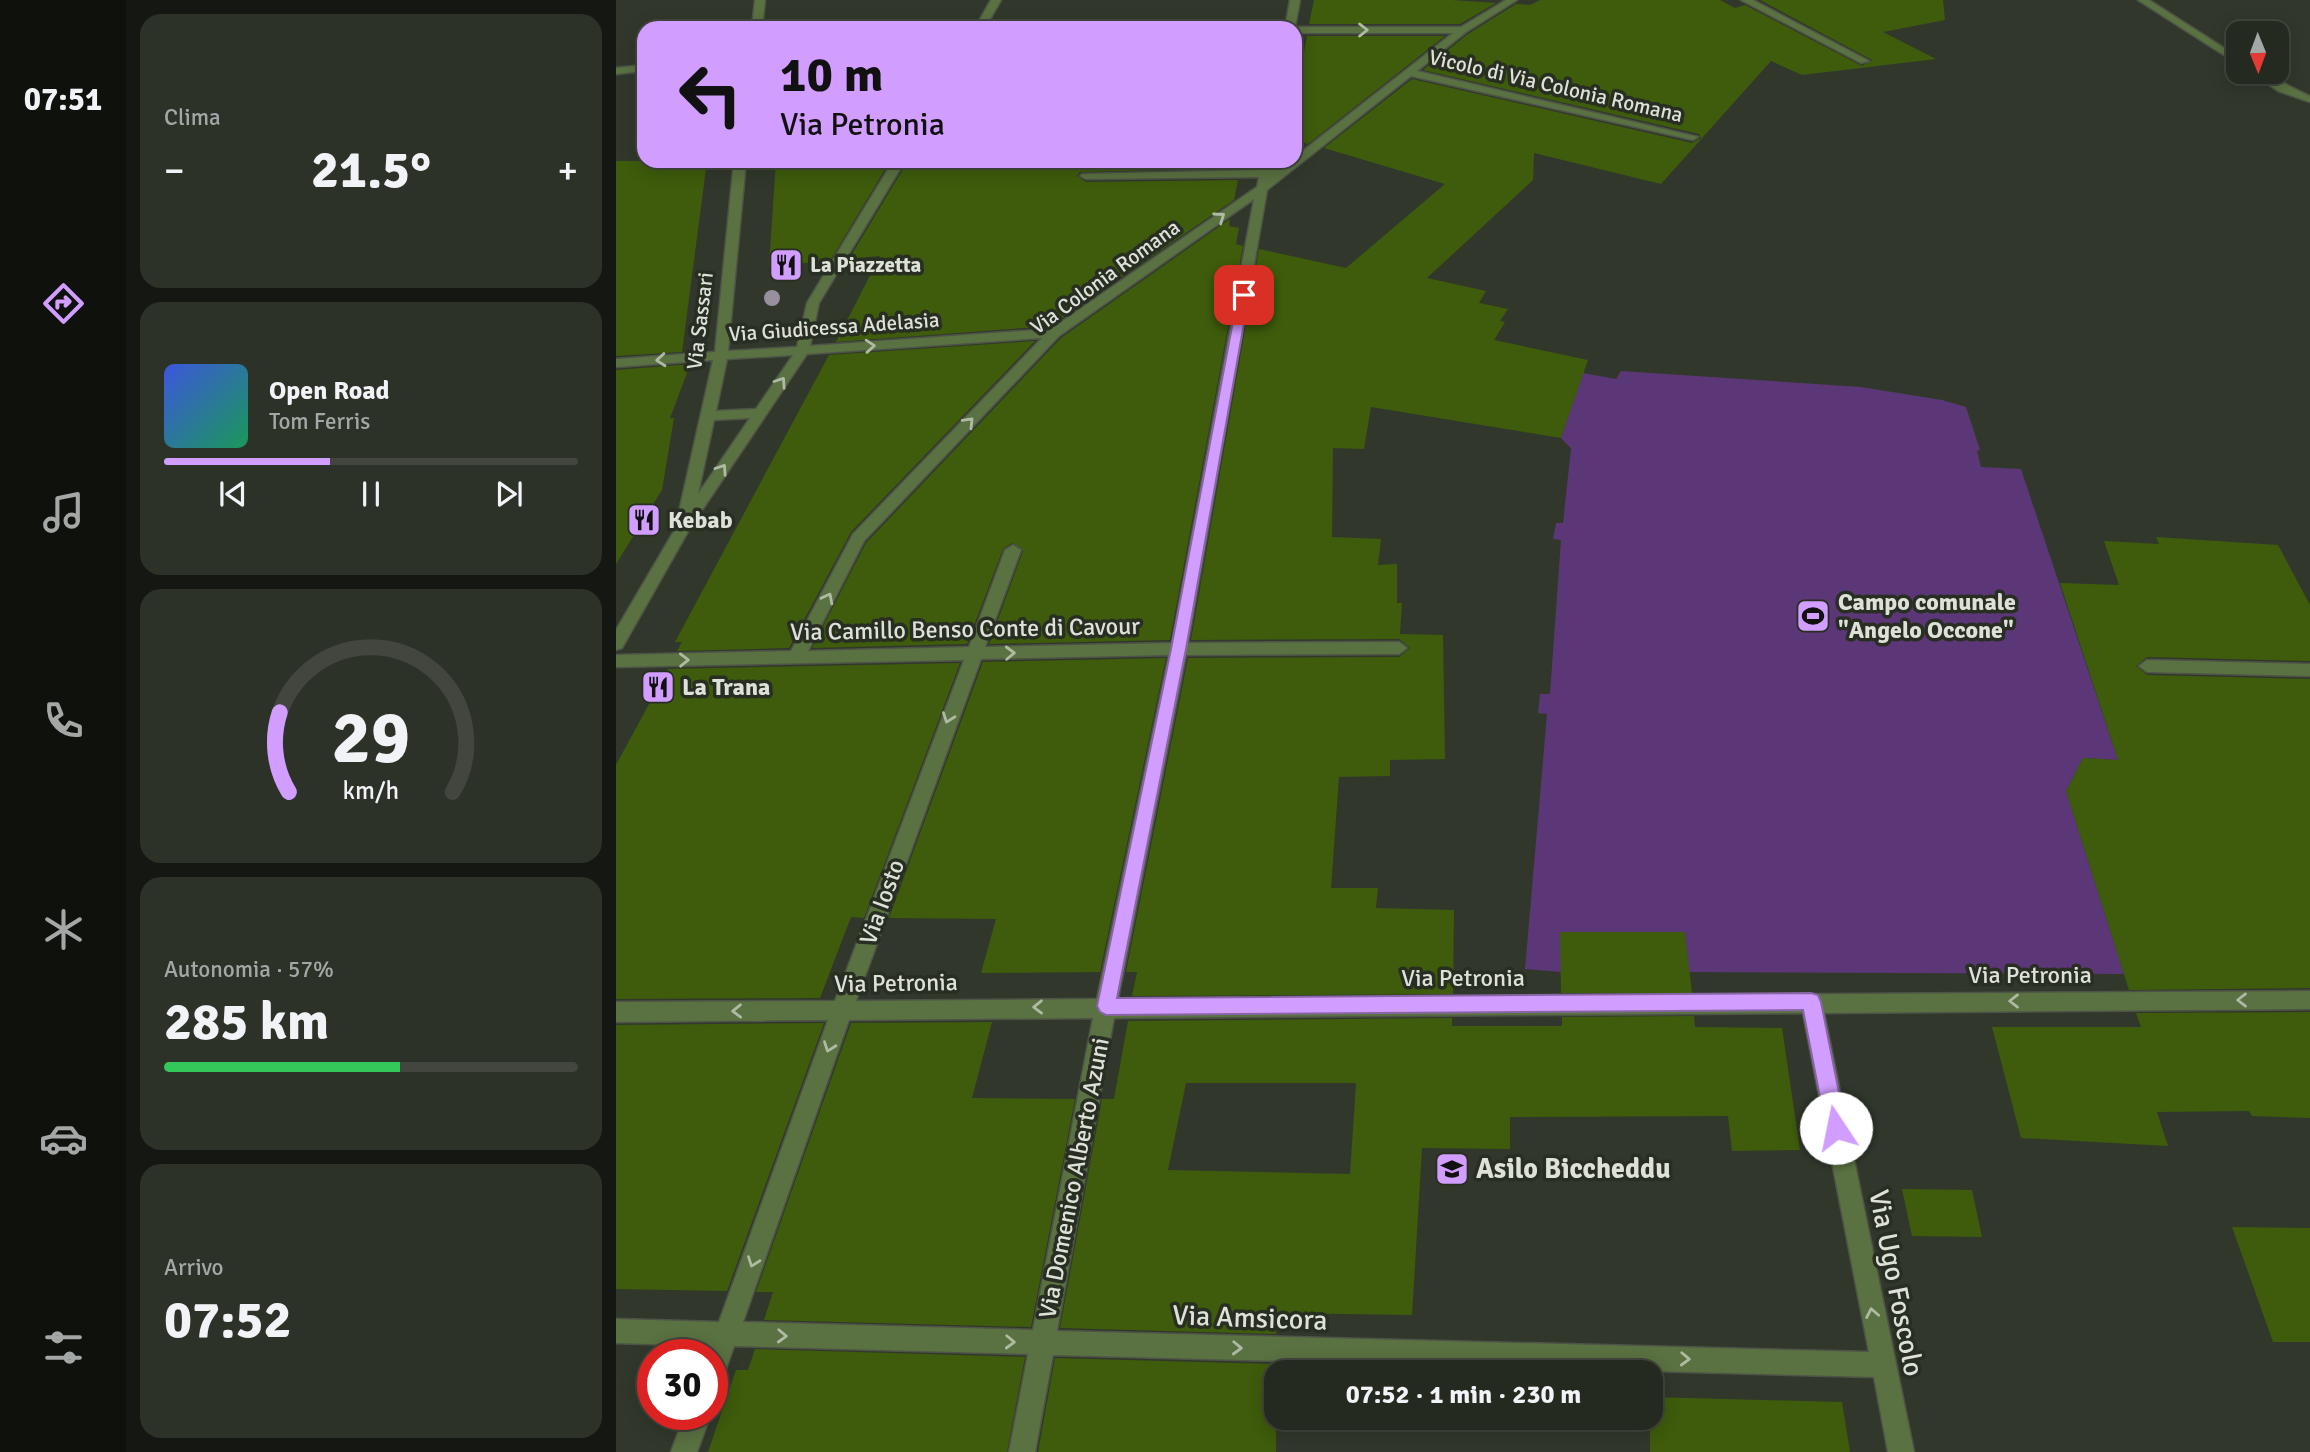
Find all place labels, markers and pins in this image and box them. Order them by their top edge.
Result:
restaurant icon: La Piazzetta [767,246,805,284]
place label: La Piazzetta [810,252,922,278]
pin [1214,265,1274,325]
restaurant icon: Kebab [625,501,663,539]
place label: Kebab [668,505,733,535]
place label: Campo comunale "Angelo Occone" [1838,587,2016,645]
sports icon: Campo comunale "Angelo Occone" [1794,597,1832,635]
restaurant icon: La Trana [639,668,677,706]
place label: La Trana [682,672,770,702]
school or university icon: Asilo Biccheddu [1433,1150,1471,1188]
place label: Asilo Biccheddu [1476,1152,1671,1186]

